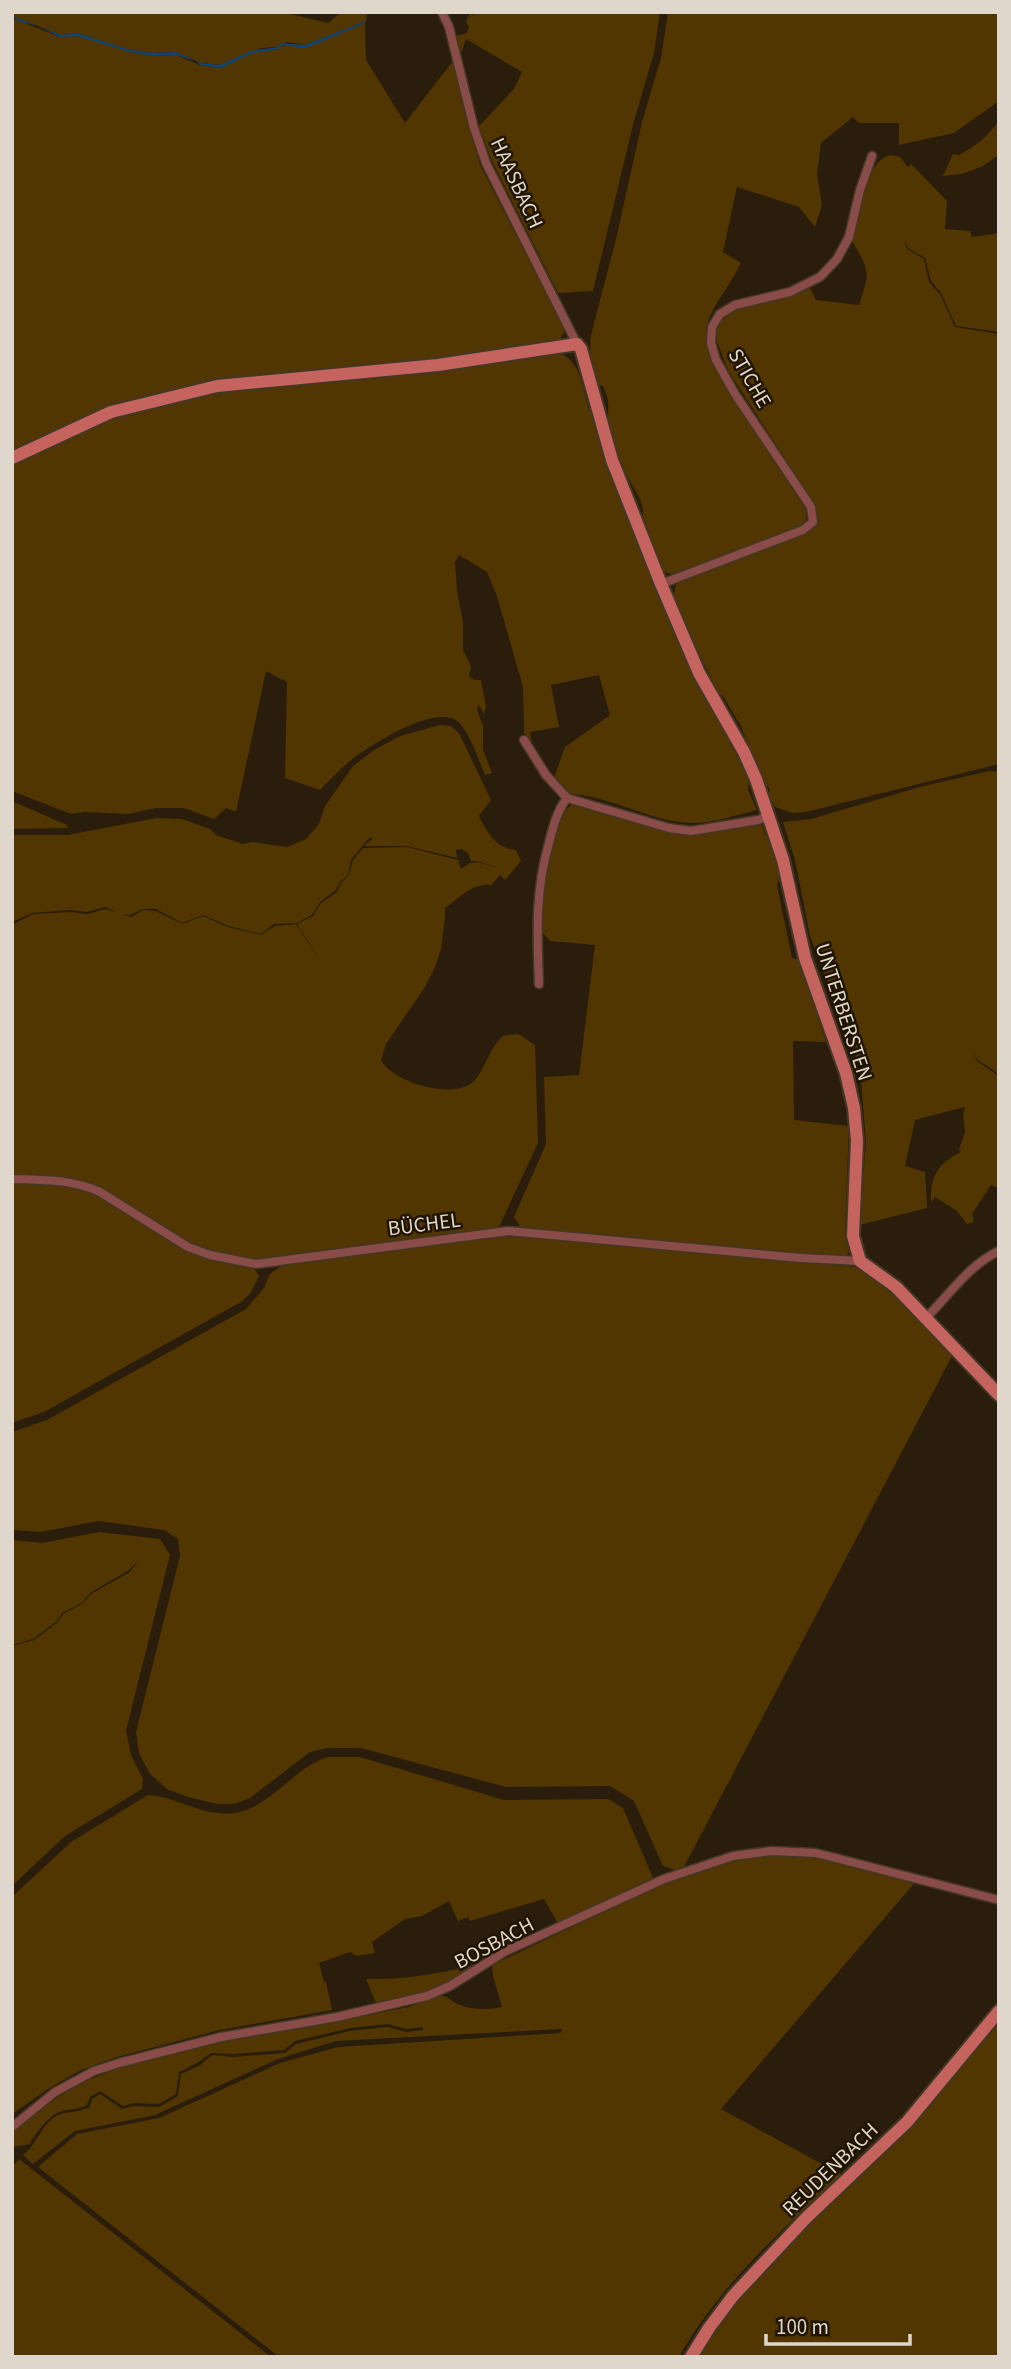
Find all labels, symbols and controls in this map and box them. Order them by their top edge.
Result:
street label: HAASBACH [483,133,551,233]
street label: STICHE [721,343,779,413]
street label: UNTERBERSTEN [808,939,880,1085]
street label: BÜCHEL [386,1205,462,1243]
street label: BOSBACH [449,1909,539,1977]
street label: REUDENBACH [775,2115,885,2223]
scale bar [766,2302,909,2346]
text: 100 m [776,2312,829,2342]

